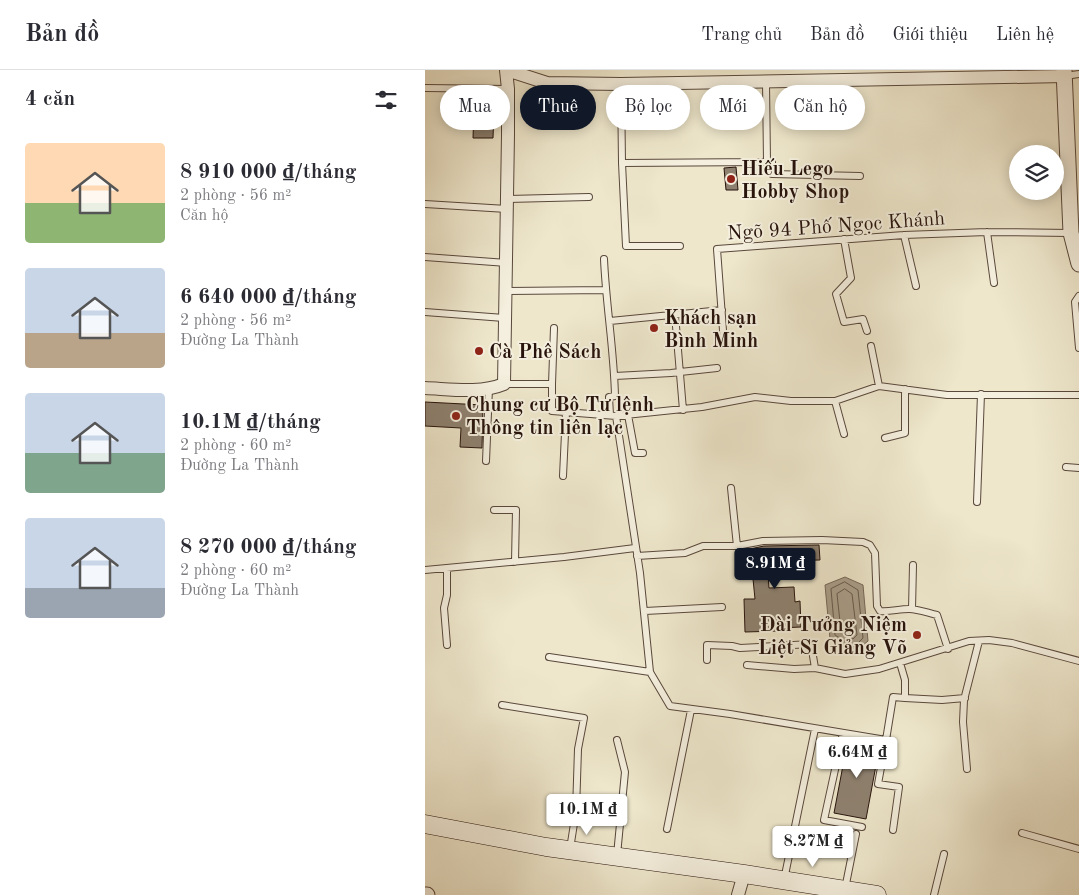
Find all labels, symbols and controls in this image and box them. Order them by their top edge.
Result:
text: Bản đồ [25,23,99,47]
text: Trang chủ [701,26,782,44]
text: Bản đồ [810,26,864,44]
text: Giới thiệu [892,26,968,44]
text: Liên hệ [996,26,1054,44]
chip: Mua [440,85,510,130]
chip: Thuê [520,85,596,130]
chip: Bộ lọc [606,85,690,130]
chip: Mới [700,85,765,130]
chip: Căn hộ [775,85,865,130]
icon: filters [372,86,400,114]
text: 4 căn [25,89,75,110]
map controls [1009,145,1064,200]
button: layers [1009,145,1064,200]
place label: Hiếu Lego Hobby Shop [741,158,849,203]
text: 8 910 000 ₫/tháng [180,162,357,183]
icon: home [65,163,125,223]
marker: Hiếu Lego Hobby Shop [725,173,737,185]
text: 2 phòng · 56 m² [180,188,291,204]
text: Căn hộ [180,208,228,224]
street label: Ngõ 94 Phố Ngọc Khánh [726,209,946,245]
text: 6 640 000 ₫/tháng [180,287,357,308]
icon: home [65,288,125,348]
place label: Khách sạn Bình Minh [664,309,758,352]
text: 2 phòng · 56 m² [180,313,291,329]
marker: Khách sạn Bình Minh [648,322,660,334]
text: Đường La Thành [180,333,299,349]
place label: Cà Phê Sách [489,343,601,363]
marker: Cà Phê Sách [473,345,485,357]
place label: Chung cư Bộ Tư lệnh Thông tin liên lạc [466,396,654,439]
marker: Chung cư Bộ Tư lệnh Thông tin liên lạc [450,410,462,422]
text: 10.1M ₫/tháng [180,412,321,433]
icon: home [65,413,125,473]
text: 2 phòng · 60 m² [180,438,291,454]
text: Đường La Thành [180,458,299,474]
text: 8 270 000 ₫/tháng [180,537,357,558]
icon: home [65,538,125,598]
pin: 8.91M ₫ [729,548,821,590]
text: 8.91M ₫ [745,556,805,572]
text: 2 phòng · 60 m² [180,563,291,579]
text: Đường La Thành [180,583,299,599]
place label: Đài Tưởng Niệm Liệt Sĩ Giảng Võ [758,616,907,659]
marker: Đài Tưởng Niệm Liệt Sĩ Giảng Võ [911,629,923,641]
pin: 6.64M ₫ [811,736,903,779]
text: 6.64M ₫ [827,745,887,761]
pin: 10.1M ₫ [541,794,633,836]
text: 10.1M ₫ [557,802,617,818]
pin: 8.27M ₫ [767,826,859,868]
text: 8.27M ₫ [783,834,843,850]

